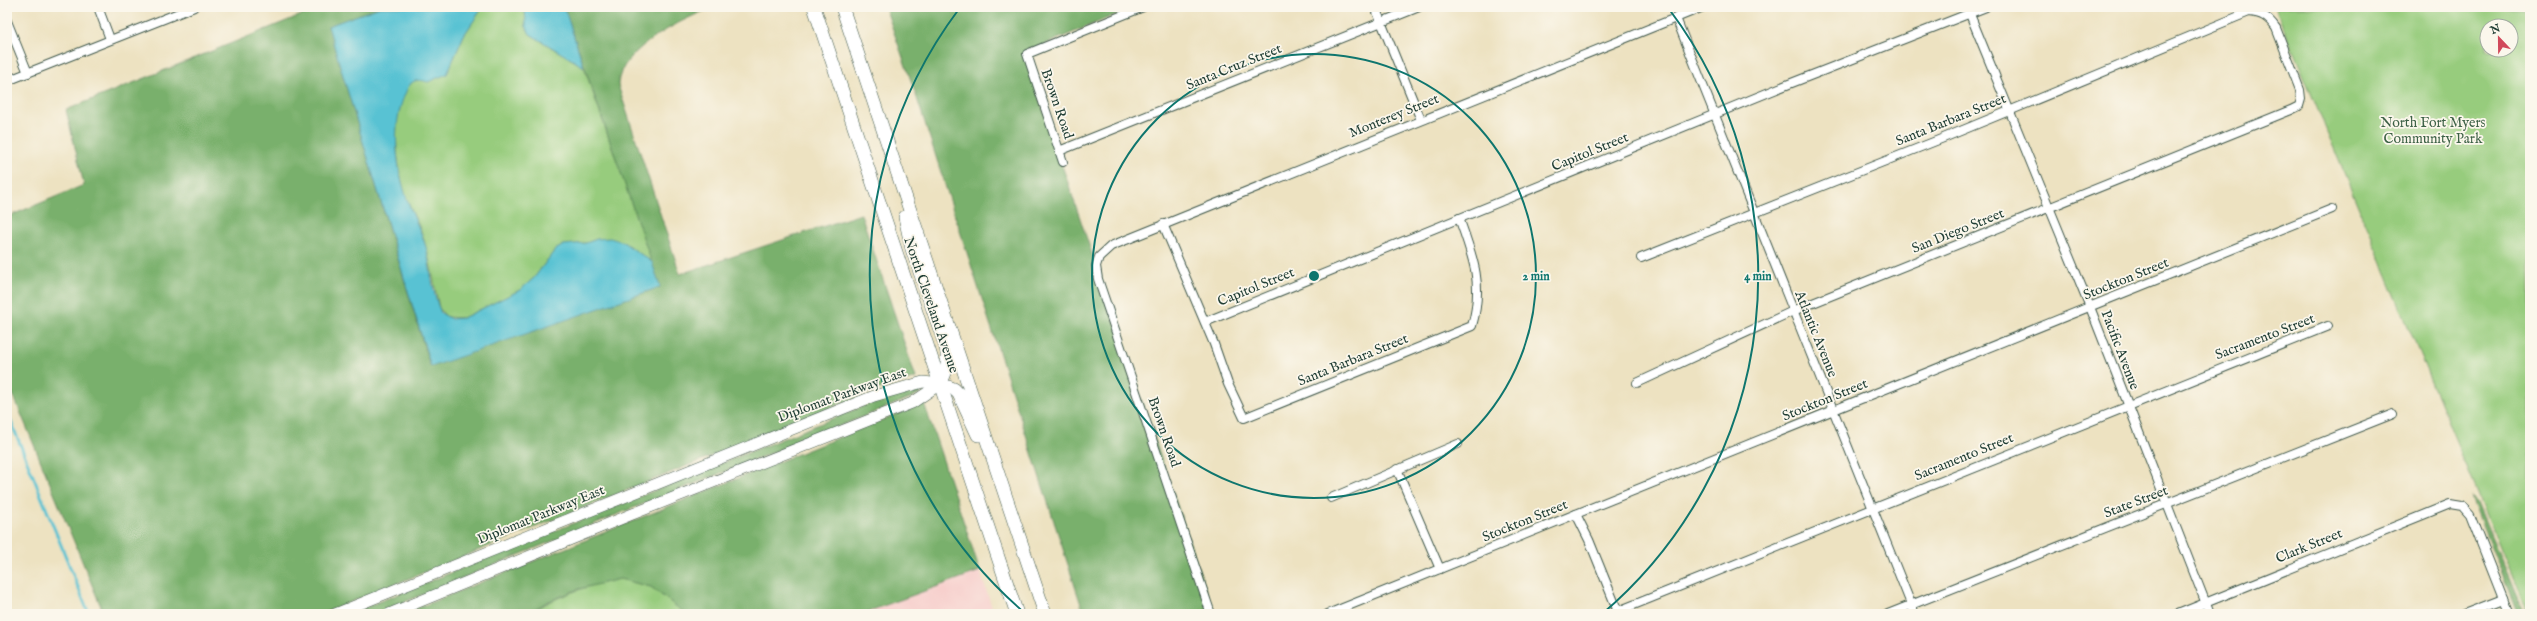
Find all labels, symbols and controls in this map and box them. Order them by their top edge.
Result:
north arrow [2479,18,2519,58]
text: N [2488,21,2503,38]
street label: Santa Cruz Street [1184,40,1284,94]
street label: Brown Road [1037,66,1078,142]
street label: Monterey Street [1346,90,1442,142]
street label: Santa Barbara Street [1893,90,2009,150]
park label: North Fort Myers Community Park [2381,114,2486,148]
street label: Capitol Street [1549,128,1631,176]
street label: San Diego Street [1909,204,2007,258]
street label: North Cleveland Avenue [899,234,963,376]
street label: Stockton Street [2081,254,2172,304]
street label: Capitol Street [1215,263,1297,311]
centre of rings [1307,269,1321,283]
text: 2 min [1522,269,1550,284]
text: 4 min [1744,269,1772,284]
street label: Atlantic Avenue [1790,287,1842,381]
street label: Pacific Avenue [2097,308,2144,393]
street label: Sacramento Street [2213,310,2318,364]
street label: Santa Barbara Street [1295,330,1411,390]
street label: Diplomat Parkway East [775,363,909,427]
street label: Stockton Street [1780,375,1871,425]
street label: Brown Road [1144,394,1185,470]
street label: Sacramento Street [1912,429,2016,485]
street label: Diplomat Parkway East [475,481,607,549]
street label: State Street [2101,482,2171,522]
street label: Stockton Street [1480,496,1571,546]
street label: Clark Street [2273,524,2345,568]

